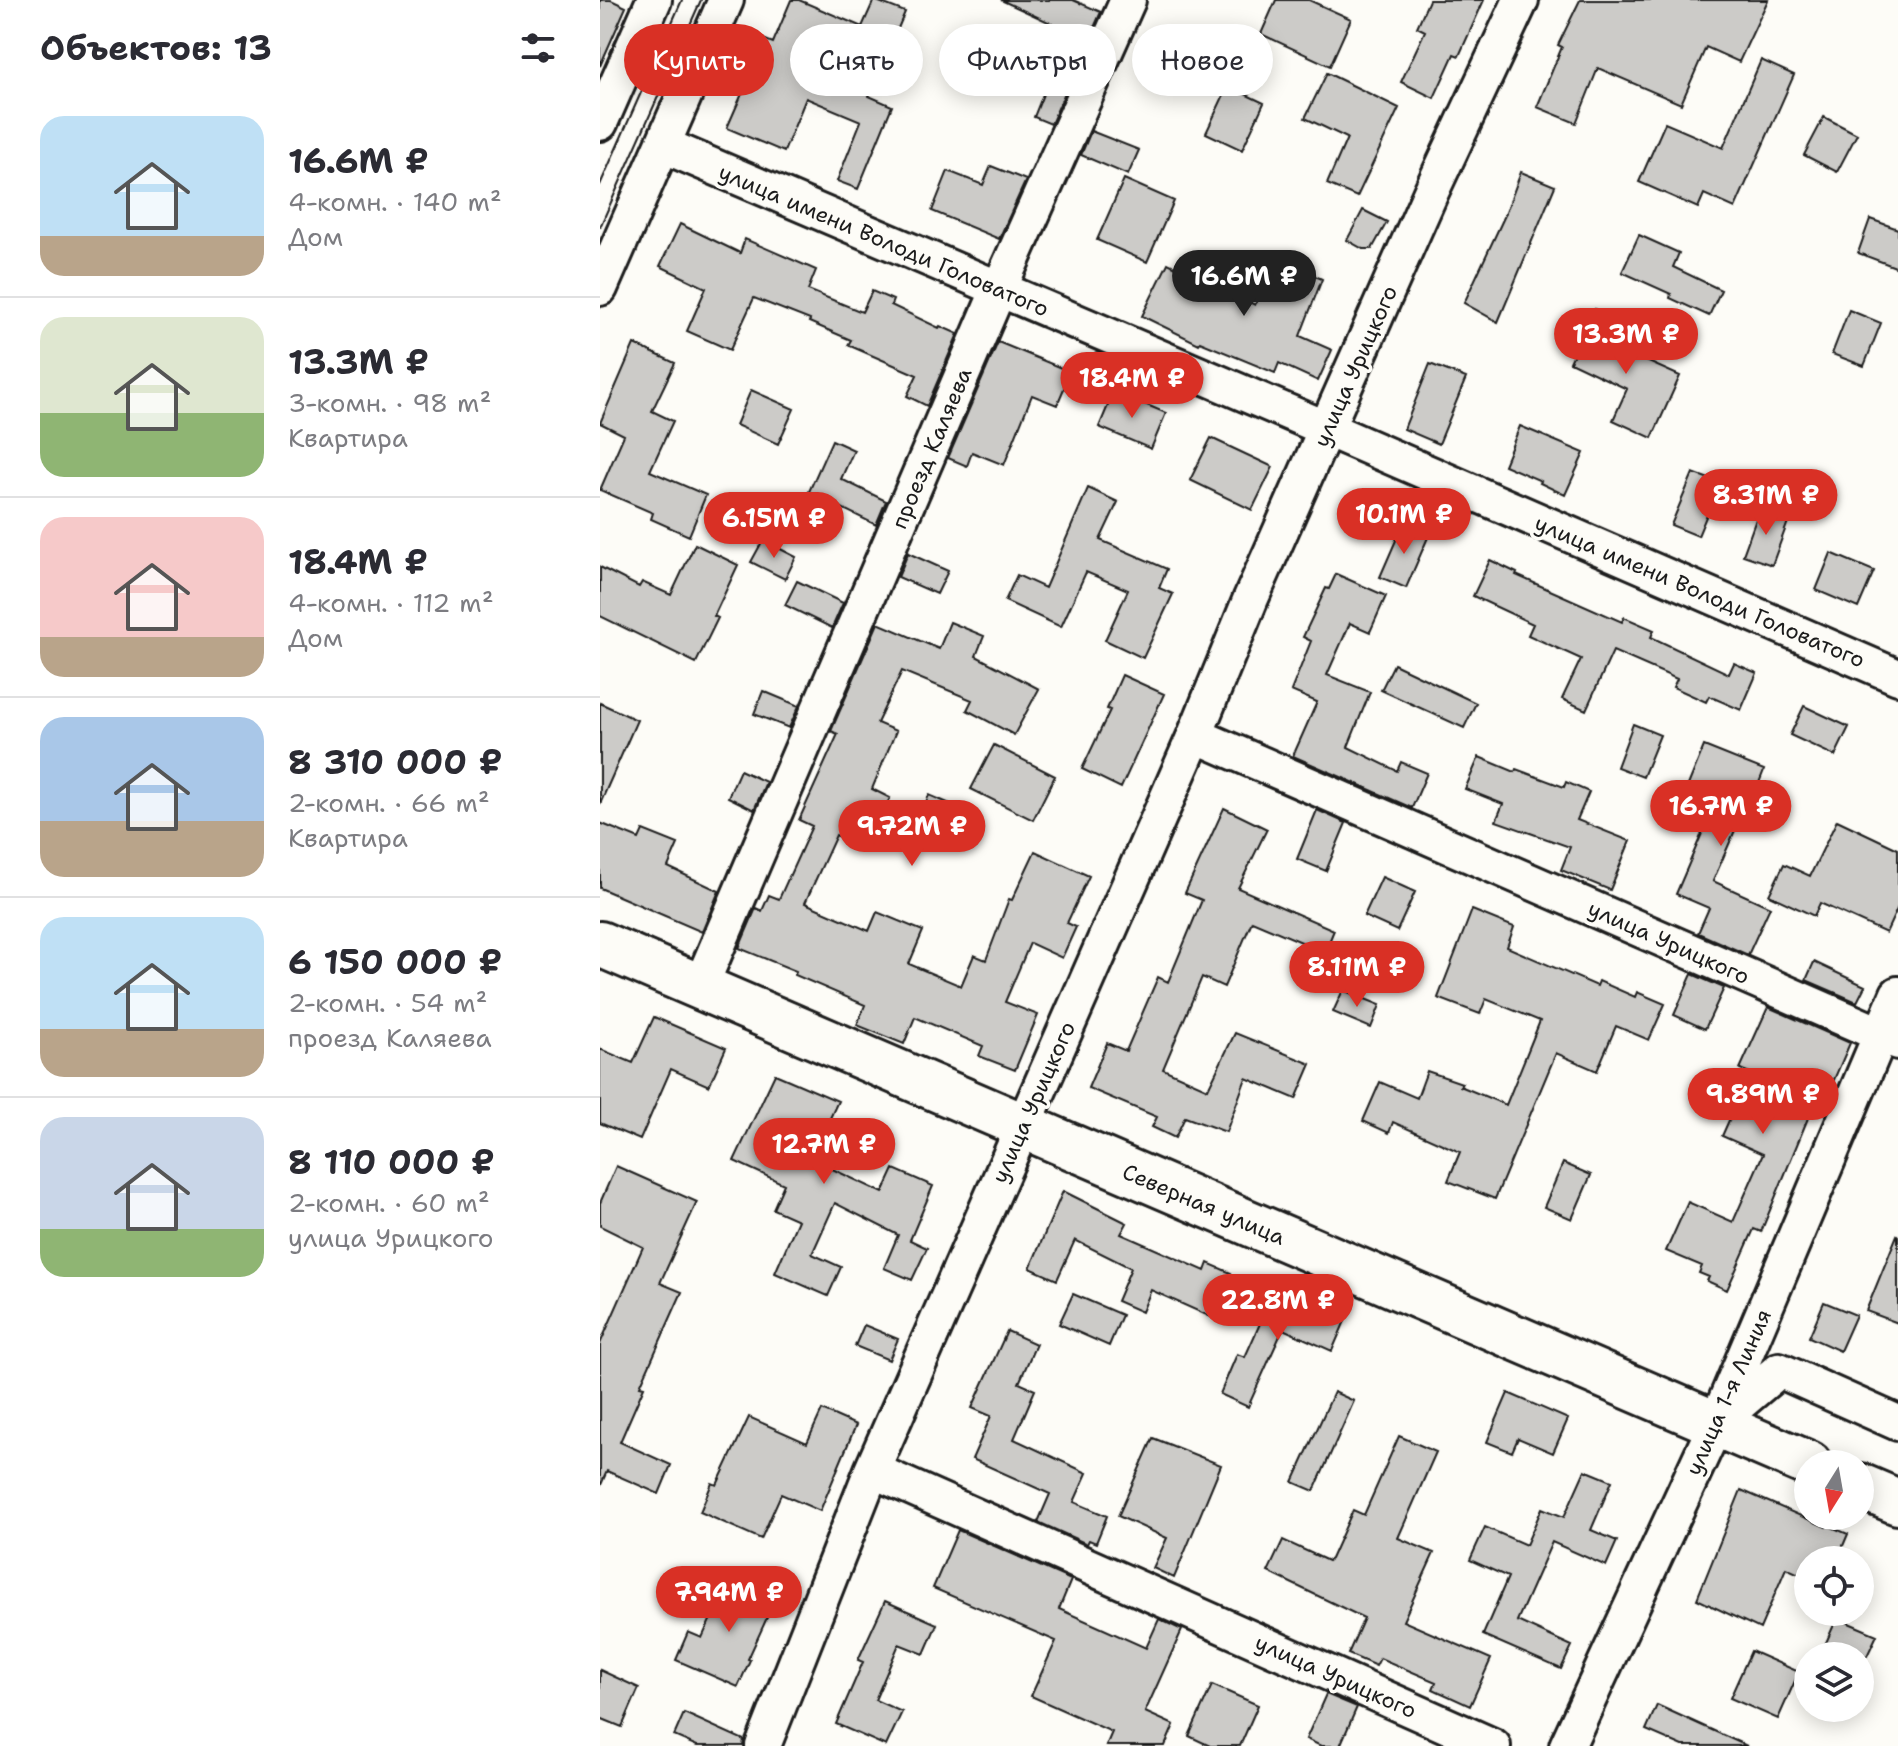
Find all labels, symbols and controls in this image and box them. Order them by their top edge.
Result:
chip: Купить [624,24,774,96]
chip: Снять [790,24,923,96]
chip: Фильтры [939,24,1116,96]
chip: Новое [1132,24,1273,96]
text: Объектов: 13 [40,25,272,71]
icon: filters [516,26,560,70]
text: 16.6M ₽ [288,138,429,184]
icon: home [104,148,200,244]
street label: улица имени Володи Головатого [714,158,1053,323]
text: 4-комн. · 140 m² [288,184,502,219]
text: Дом [288,219,343,254]
pin: 16.6M ₽ [1170,250,1318,318]
text: 16.6M ₽ [1190,258,1298,293]
street label: улица Урицкого [1307,281,1404,452]
pin: 13.3M ₽ [1552,308,1700,376]
text: 13.3M ₽ [1572,316,1680,351]
text: 13.3M ₽ [288,339,429,385]
icon: home [104,349,200,445]
pin: 18.4M ₽ [1058,352,1206,420]
text: 18.4M ₽ [1078,360,1186,395]
street label: проезд Каляева [884,363,979,533]
text: 3-комн. · 98 m² [288,385,491,420]
text: Квартира [288,420,408,455]
pin: 8.31M ₽ [1692,469,1840,537]
text: 8.31M ₽ [1712,477,1820,512]
pin: 10.1M ₽ [1330,488,1478,556]
pin: 6.15M ₽ [700,492,848,560]
text: 10.1M ₽ [1355,496,1453,531]
text: 6.15M ₽ [722,500,826,535]
street label: улица имени Володи Головатого [1530,509,1869,674]
text: 18.4M ₽ [288,539,428,585]
icon: home [104,549,200,645]
text: 4-комн. · 112 m² [288,585,494,620]
text: Дом [288,620,343,655]
text: 8 310 000 ₽ [288,739,503,785]
icon: home [104,749,200,845]
pin: 16.7M ₽ [1647,780,1795,848]
text: 2-комн. · 66 m² [288,785,490,820]
text: 16.7M ₽ [1668,788,1774,823]
pin: 9.72M ₽ [838,800,986,868]
text: 9.72M ₽ [856,808,968,843]
text: Квартира [288,820,408,855]
street label: улица Урицкого [1583,894,1754,991]
text: 6 150 000 ₽ [288,939,502,985]
pin: 8.11M ₽ [1283,941,1431,1009]
icon: home [104,949,200,1045]
text: 8.11M ₽ [1307,949,1407,984]
text: 2-комн. · 54 m² [288,985,488,1020]
street label: улица Урицкого [985,1017,1082,1188]
text: проезд Каляева [288,1020,492,1055]
pin: 9.89M ₽ [1689,1068,1837,1136]
text: 9.89M ₽ [1706,1076,1820,1111]
pin: 12.7M ₽ [750,1118,898,1186]
text: 12.7M ₽ [771,1126,877,1161]
text: 8 110 000 ₽ [288,1139,495,1185]
icon: home [104,1149,200,1245]
street label: Северная улица [1118,1157,1290,1252]
text: 2-комн. · 60 m² [288,1185,490,1220]
text: улица Урицкого [288,1220,493,1255]
pin: 22.8M ₽ [1204,1274,1352,1342]
text: 22.8M ₽ [1221,1282,1335,1317]
street label: улица 1-я Линия [1679,1305,1778,1480]
north arrow [1794,1450,1874,1530]
map controls [1794,1450,1874,1722]
button: locate [1794,1546,1874,1626]
pin: 7.94M ₽ [655,1566,803,1634]
text: 7.94M ₽ [674,1574,784,1609]
street label: улица Урицкого [1250,1628,1421,1725]
button: layers [1794,1642,1874,1722]

